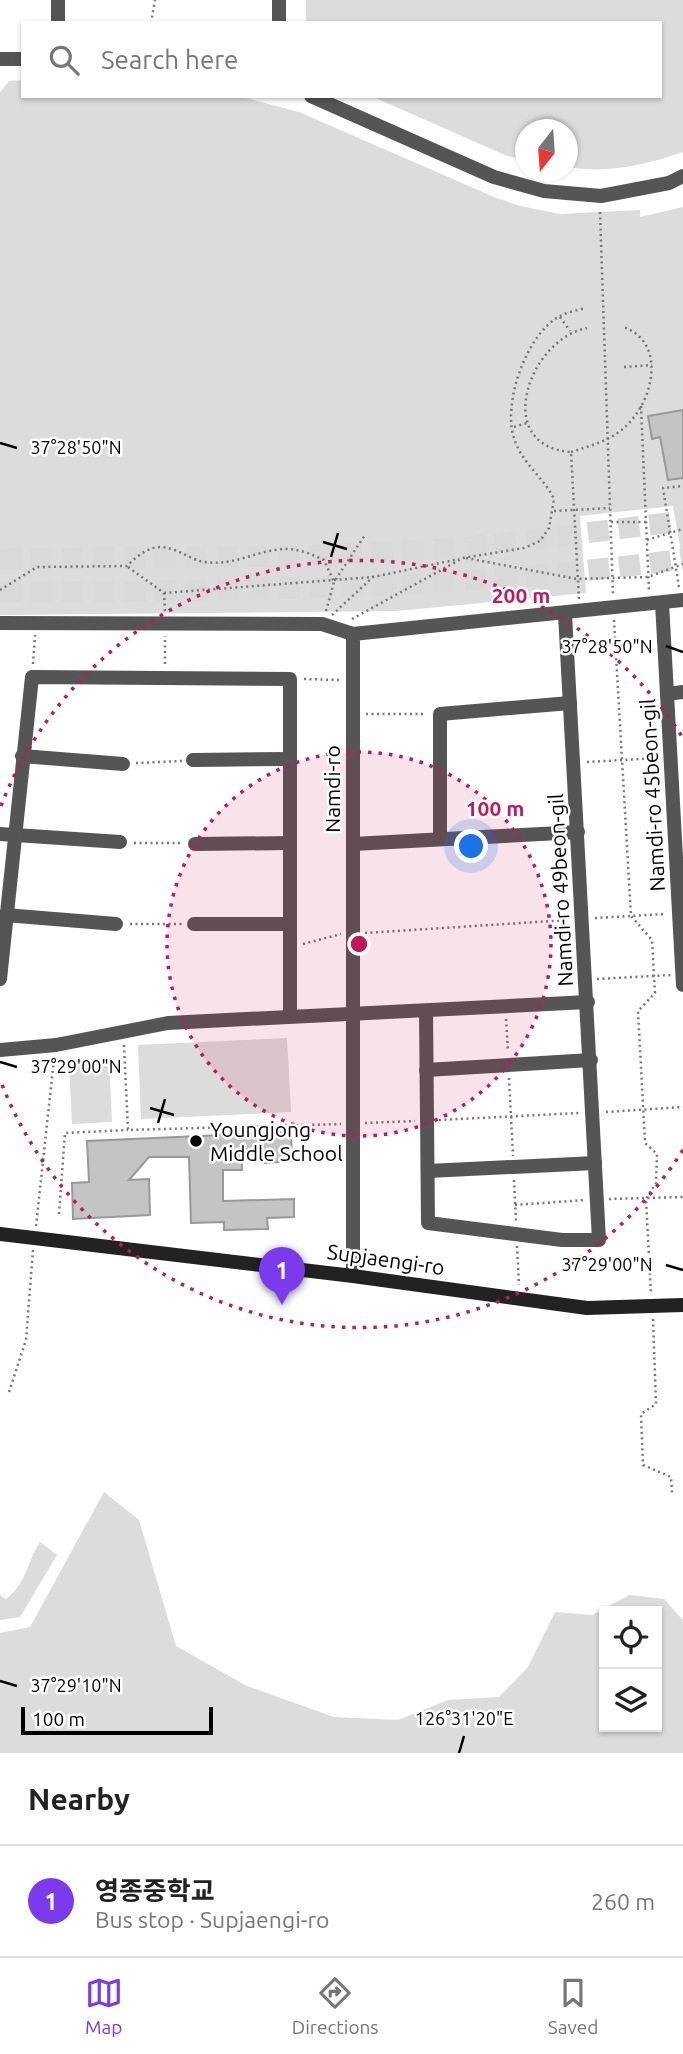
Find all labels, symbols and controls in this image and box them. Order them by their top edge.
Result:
search box [21,21,662,98]
icon: search [45,41,83,79]
text: Search here [101,45,238,74]
north arrow [515,119,578,182]
text: 37°28'50"N [30,437,122,457]
text: 200 m [492,583,550,607]
text: 37°28'50"N [561,636,653,656]
street label: Namdi-ro 45beon-gil [635,698,669,892]
street label: Namdi-ro [320,745,344,833]
street label: Namdi-ro 49beon-gil [543,793,577,987]
text: 100 m [466,796,524,820]
your location [454,829,488,863]
centre of rings [347,932,371,956]
text: 37°29'00"N [30,1056,122,1076]
place label: Youngjong Middle School [210,1117,343,1165]
marker: Youngjong Middle School [188,1133,204,1149]
street label: Supjaengi-ro [326,1239,446,1279]
pin: 1 [259,1247,305,1305]
text: 37°29'00"N [561,1254,653,1274]
map controls [599,1606,662,1732]
button: locate [599,1606,662,1669]
button: layers [599,1669,662,1732]
text: 37°29'10"N [30,1675,122,1695]
scale bar [21,1704,214,1736]
text: 100 m [32,1708,85,1730]
text: 126°31'20"E [415,1708,513,1728]
text: Nearby [28,1782,130,1816]
text: 영종중학교 [95,1876,215,1905]
text: 1 [45,1889,57,1914]
text: 260 m [591,1889,655,1914]
text: Bus stop · Supjaengi-ro [95,1907,330,1932]
tab: Map [85,1974,123,2038]
tab: Directions [292,1974,379,2038]
tab: Saved [548,1974,598,2038]

